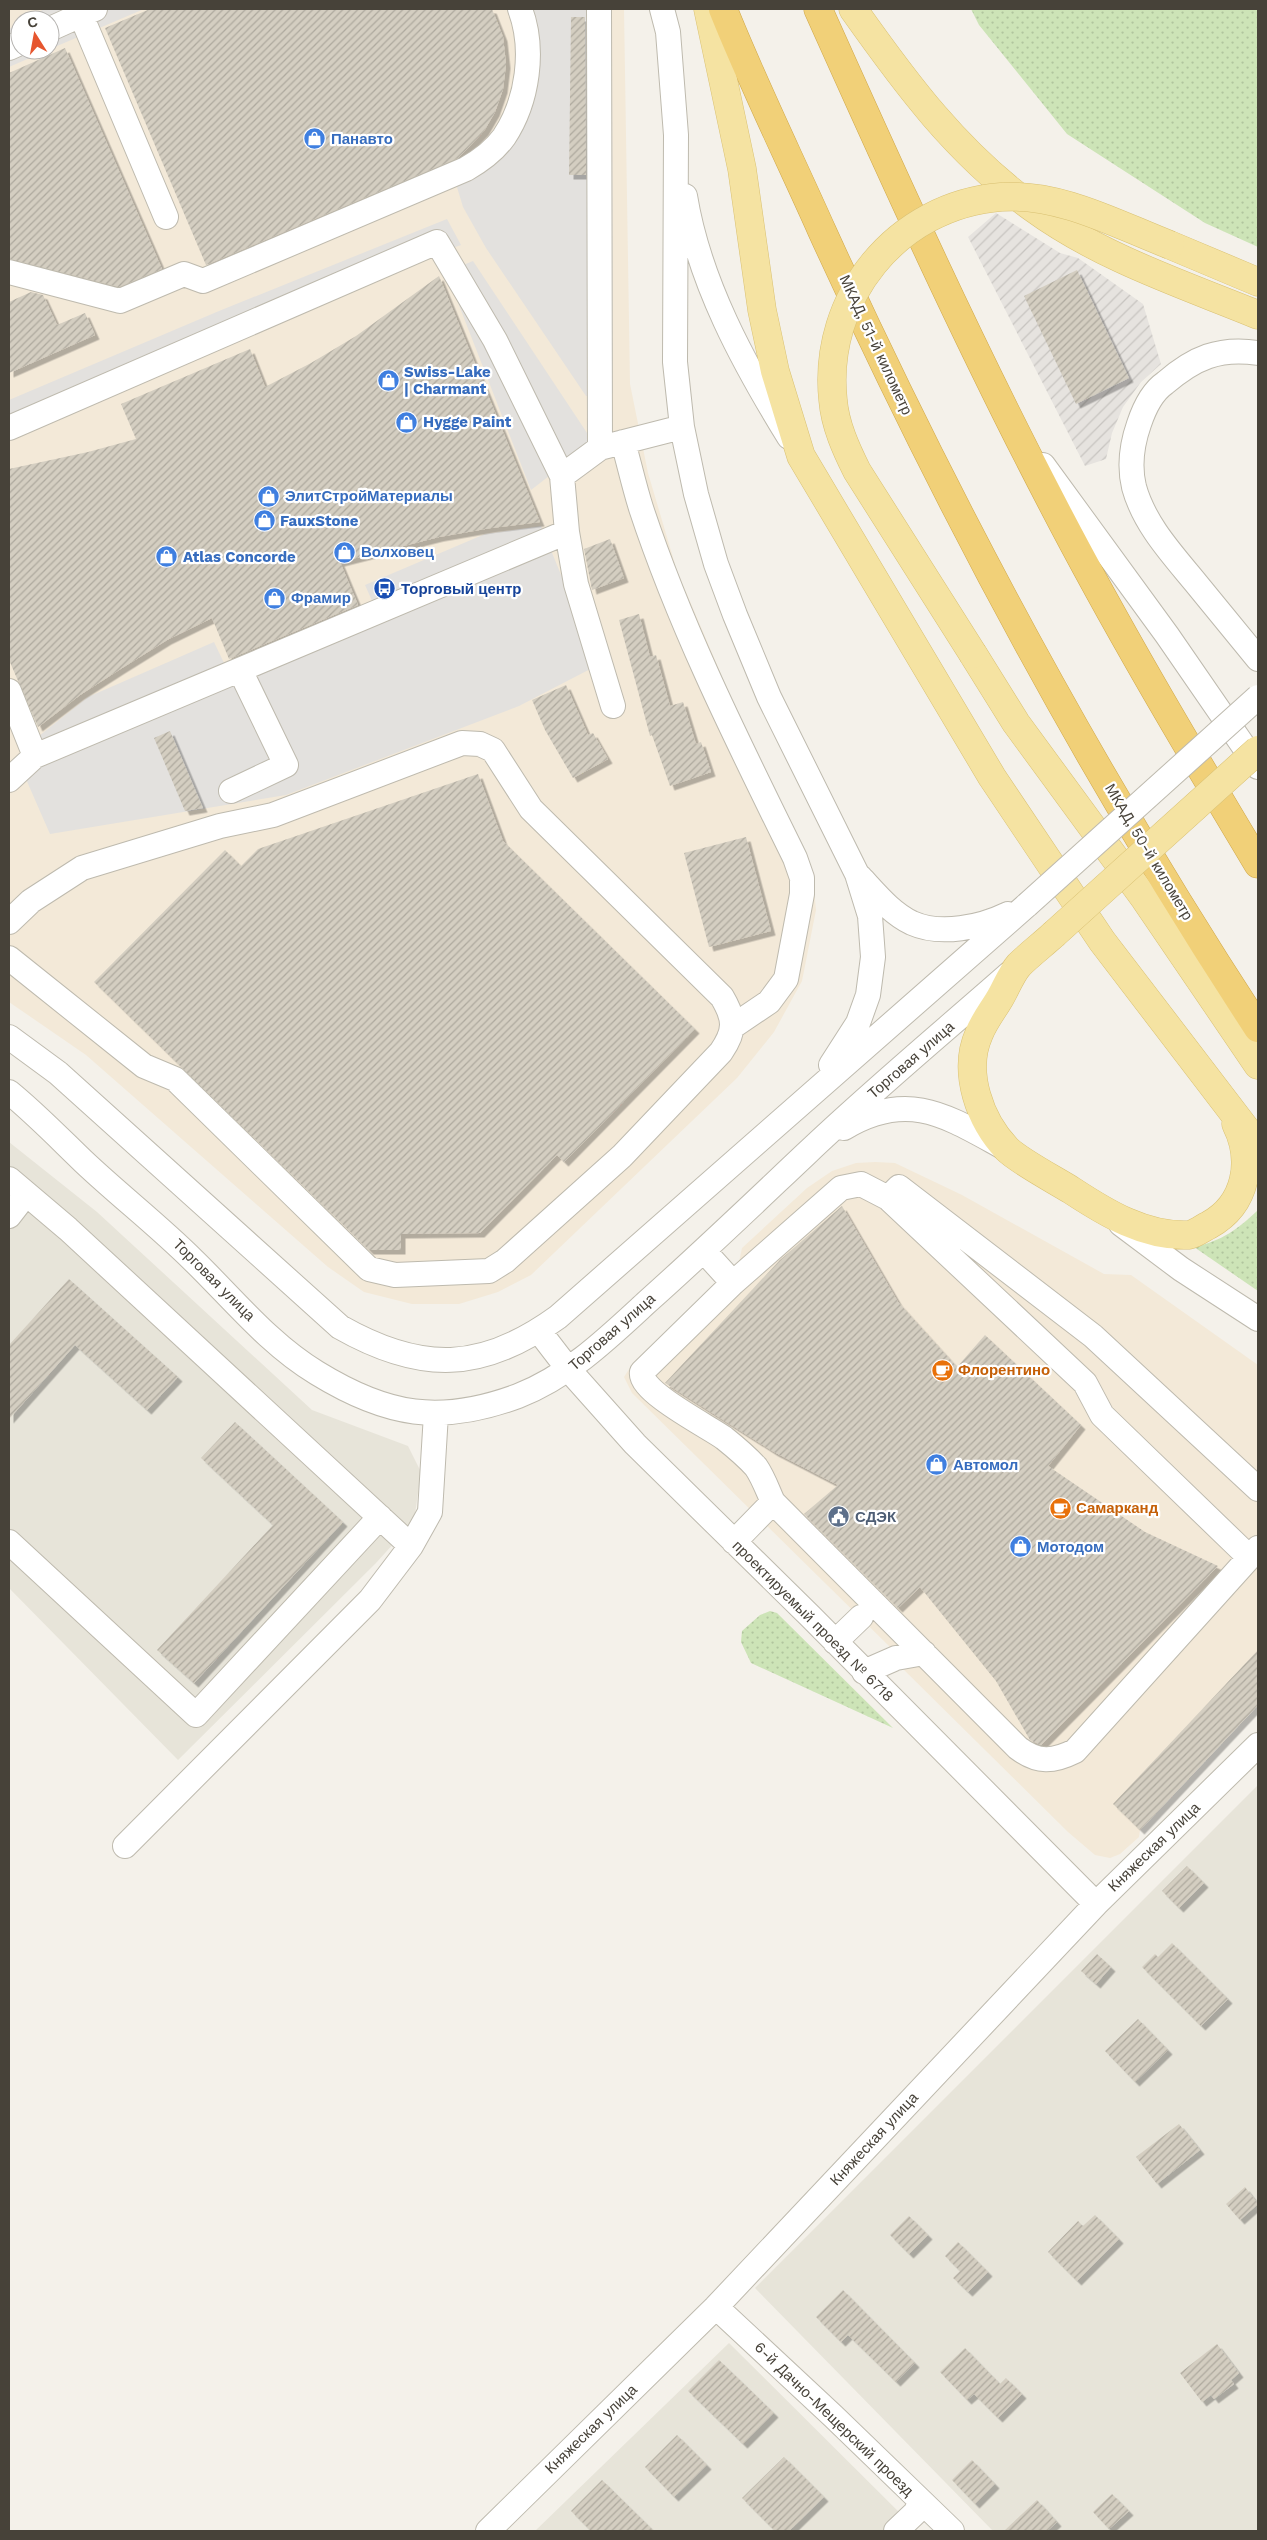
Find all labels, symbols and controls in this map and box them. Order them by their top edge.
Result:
north arrow [10,10,60,60]
text: С [26,13,39,31]
shop icon: Панавто [303,127,327,151]
place label: Панавто [331,130,393,148]
street label: МКАД, 51-й километр [836,272,916,418]
place label: Swiss-Lake | Charmant [404,363,491,398]
shop icon: Swiss-Lake | Charmant [376,369,400,393]
shop icon: Hygge Paint [395,410,419,434]
place label: Hygge Paint [423,413,512,431]
shop icon: ЭлитСтройМатериалы [257,484,281,508]
place label: ЭлитСтройМатериалы [285,487,453,505]
shop icon: FauxStone [252,509,276,533]
place label: FauxStone [280,512,359,530]
shop icon: Волховец [333,540,357,564]
place label: Волховец [361,543,435,561]
shop icon: Atlas Concorde [155,545,179,569]
place label: Atlas Concorde [183,548,296,566]
bus stop icon: Торговый центр [373,577,397,601]
place label: Торговый центр [401,580,521,598]
shop icon: Фрамир [263,586,287,610]
place label: Фрамир [291,589,351,607]
street label: МКАД, 50-й километр [1101,781,1197,923]
street label: Торговая улица [864,1017,958,1102]
street label: Торговая улица [169,1235,259,1325]
street label: Торговая улица [565,1289,659,1374]
cafe icon: Флорентино [930,1358,954,1382]
place label: Флорентино [958,1361,1050,1379]
shop icon: Автомол [925,1453,949,1477]
place label: Автомол [953,1456,1018,1474]
cafe icon: Самарканд [1048,1496,1072,1520]
place label: Самарканд [1076,1499,1159,1517]
public building icon: СДЭК [827,1505,851,1529]
place label: СДЭК [855,1508,897,1526]
shop icon: Мотодом [1009,1535,1033,1559]
street label: проектируемый проезд № 6718 [729,1537,897,1705]
place label: Мотодом [1037,1538,1104,1556]
street label: Княжеская улица [1104,1798,1204,1895]
street label: Княжеская улица [826,2088,922,2189]
street label: 6-й Дачно-Мещерский проезд [751,2338,918,2500]
street label: Княжеская улица [541,2380,641,2477]

